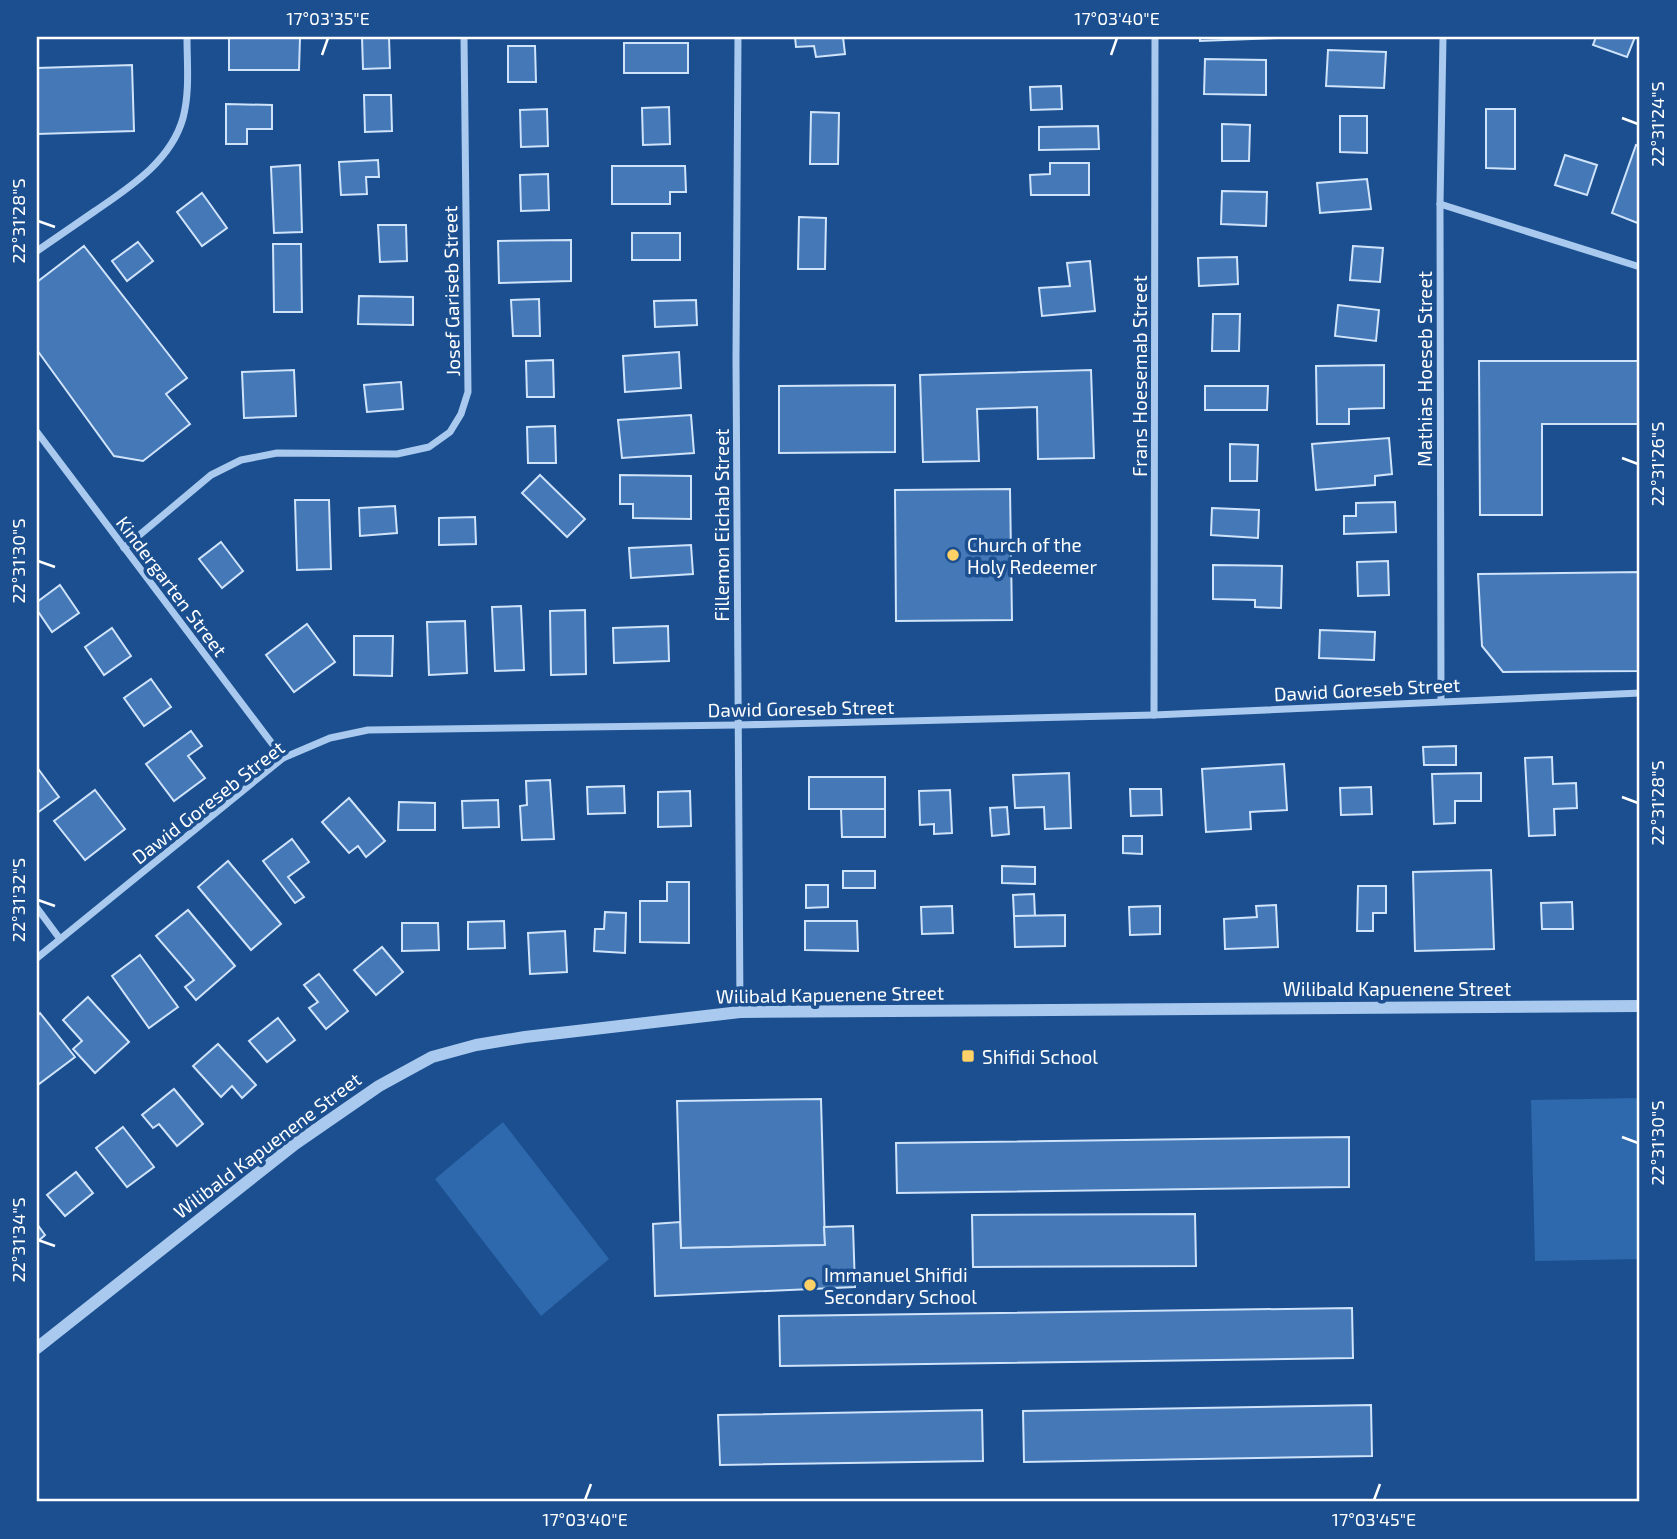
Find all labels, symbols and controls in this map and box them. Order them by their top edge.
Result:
text: 17°03'35"E [286,7,370,29]
text: 17°03'40"E [1074,7,1160,29]
text: 22°31'24"S [1646,81,1668,167]
text: 22°31'28"S [7,178,29,264]
street label: Josef Gariseb Street [438,205,464,377]
street label: Mathias Hoeseb Street [1413,271,1436,467]
street label: Frans Hoesemab Street [1128,275,1151,477]
text: 22°31'26"S [1646,422,1668,506]
street label: Fillemon Eichab Street [710,428,733,622]
street label: Kindergarten Street [112,511,232,661]
text: 22°31'30"S [7,518,29,604]
place label: Church of the Holy Redeemer [967,533,1098,578]
marker: Church of the Holy Redeemer [945,547,961,563]
street label: Dawid Goreseb Street [1273,673,1461,705]
street label: Dawid Goreseb Street [708,695,894,721]
street label: Dawid Goreseb Street [127,736,289,868]
text: 22°31'28"S [1646,760,1668,846]
text: 22°31'32"S [7,858,29,942]
street label: Wilibald Kapuenene Street [1283,977,1511,1000]
street label: Wilibald Kapuenene Street [716,981,944,1007]
place label: Shifidi School [982,1045,1098,1068]
marker: Shifidi School [960,1048,976,1064]
street label: Wilibald Kapuenene Street [169,1067,365,1223]
text: 22°31'30"S [1646,1100,1668,1186]
text: 22°31'34"S [7,1197,29,1283]
place label: Immanuel Shifidi Secondary School [824,1263,977,1308]
marker: Immanuel Shifidi Secondary School [802,1277,818,1293]
text: 17°03'40"E [542,1508,628,1530]
text: 17°03'45"E [1332,1508,1416,1530]

